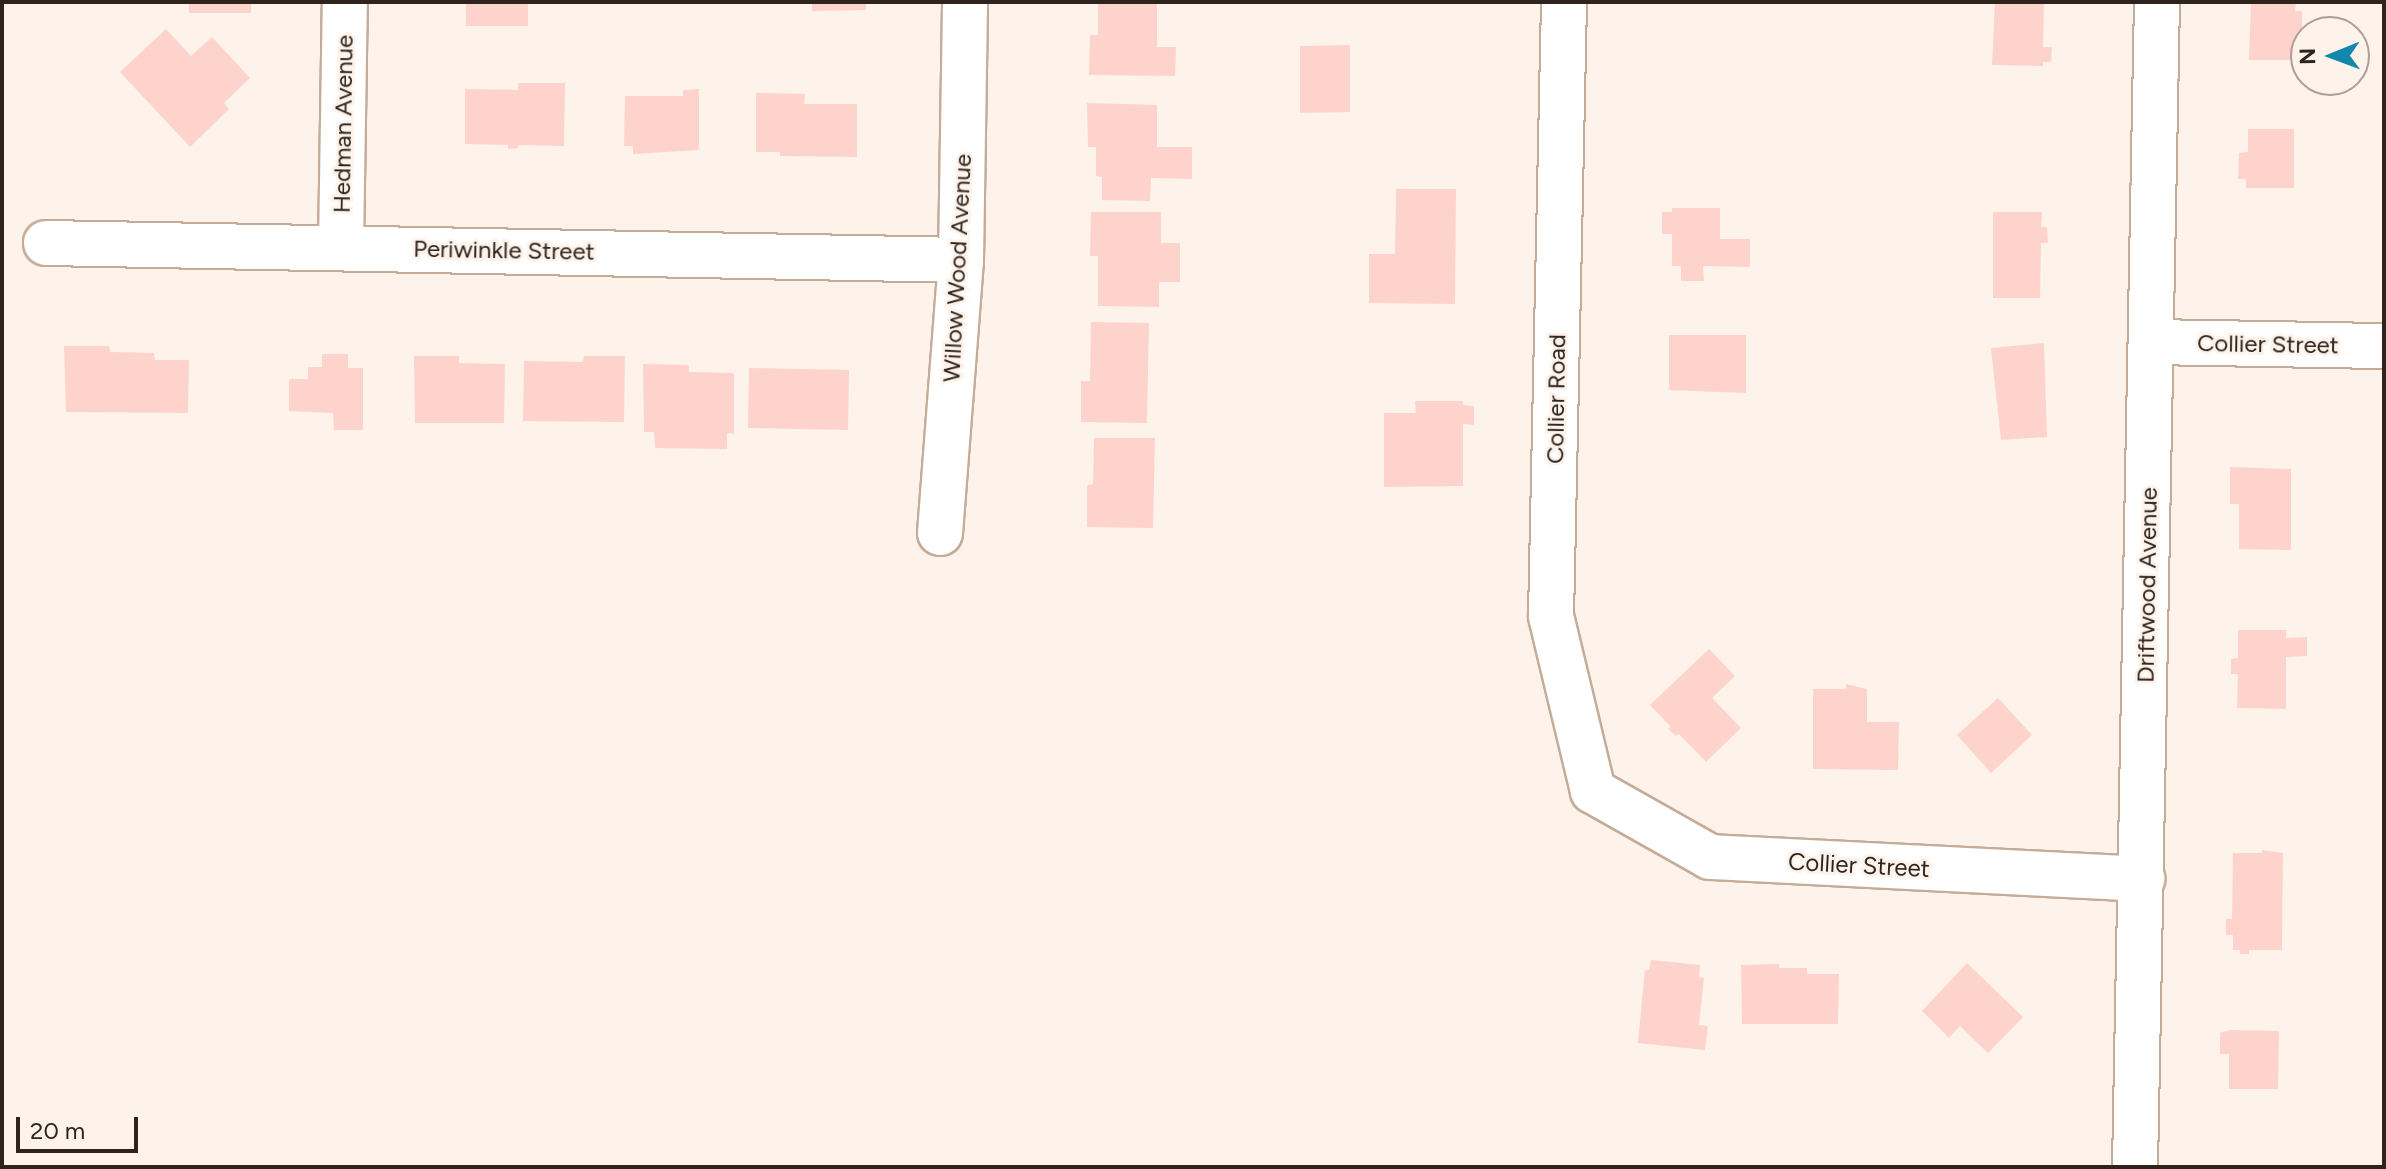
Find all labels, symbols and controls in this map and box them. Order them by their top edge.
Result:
north arrow [2290,16,2370,96]
street label: Hedman Avenue [327,35,359,213]
text: N [2294,48,2321,65]
street label: Willow Wood Avenue [937,153,977,383]
street label: Periwinkle Street [413,234,595,266]
street label: Collier Street [2197,328,2339,360]
street label: Collier Road [1540,334,1572,464]
street label: Driftwood Avenue [2131,487,2163,683]
street label: Collier Street [1787,847,1931,883]
scale bar [20,1101,142,1151]
text: 20 m [30,1116,85,1145]

